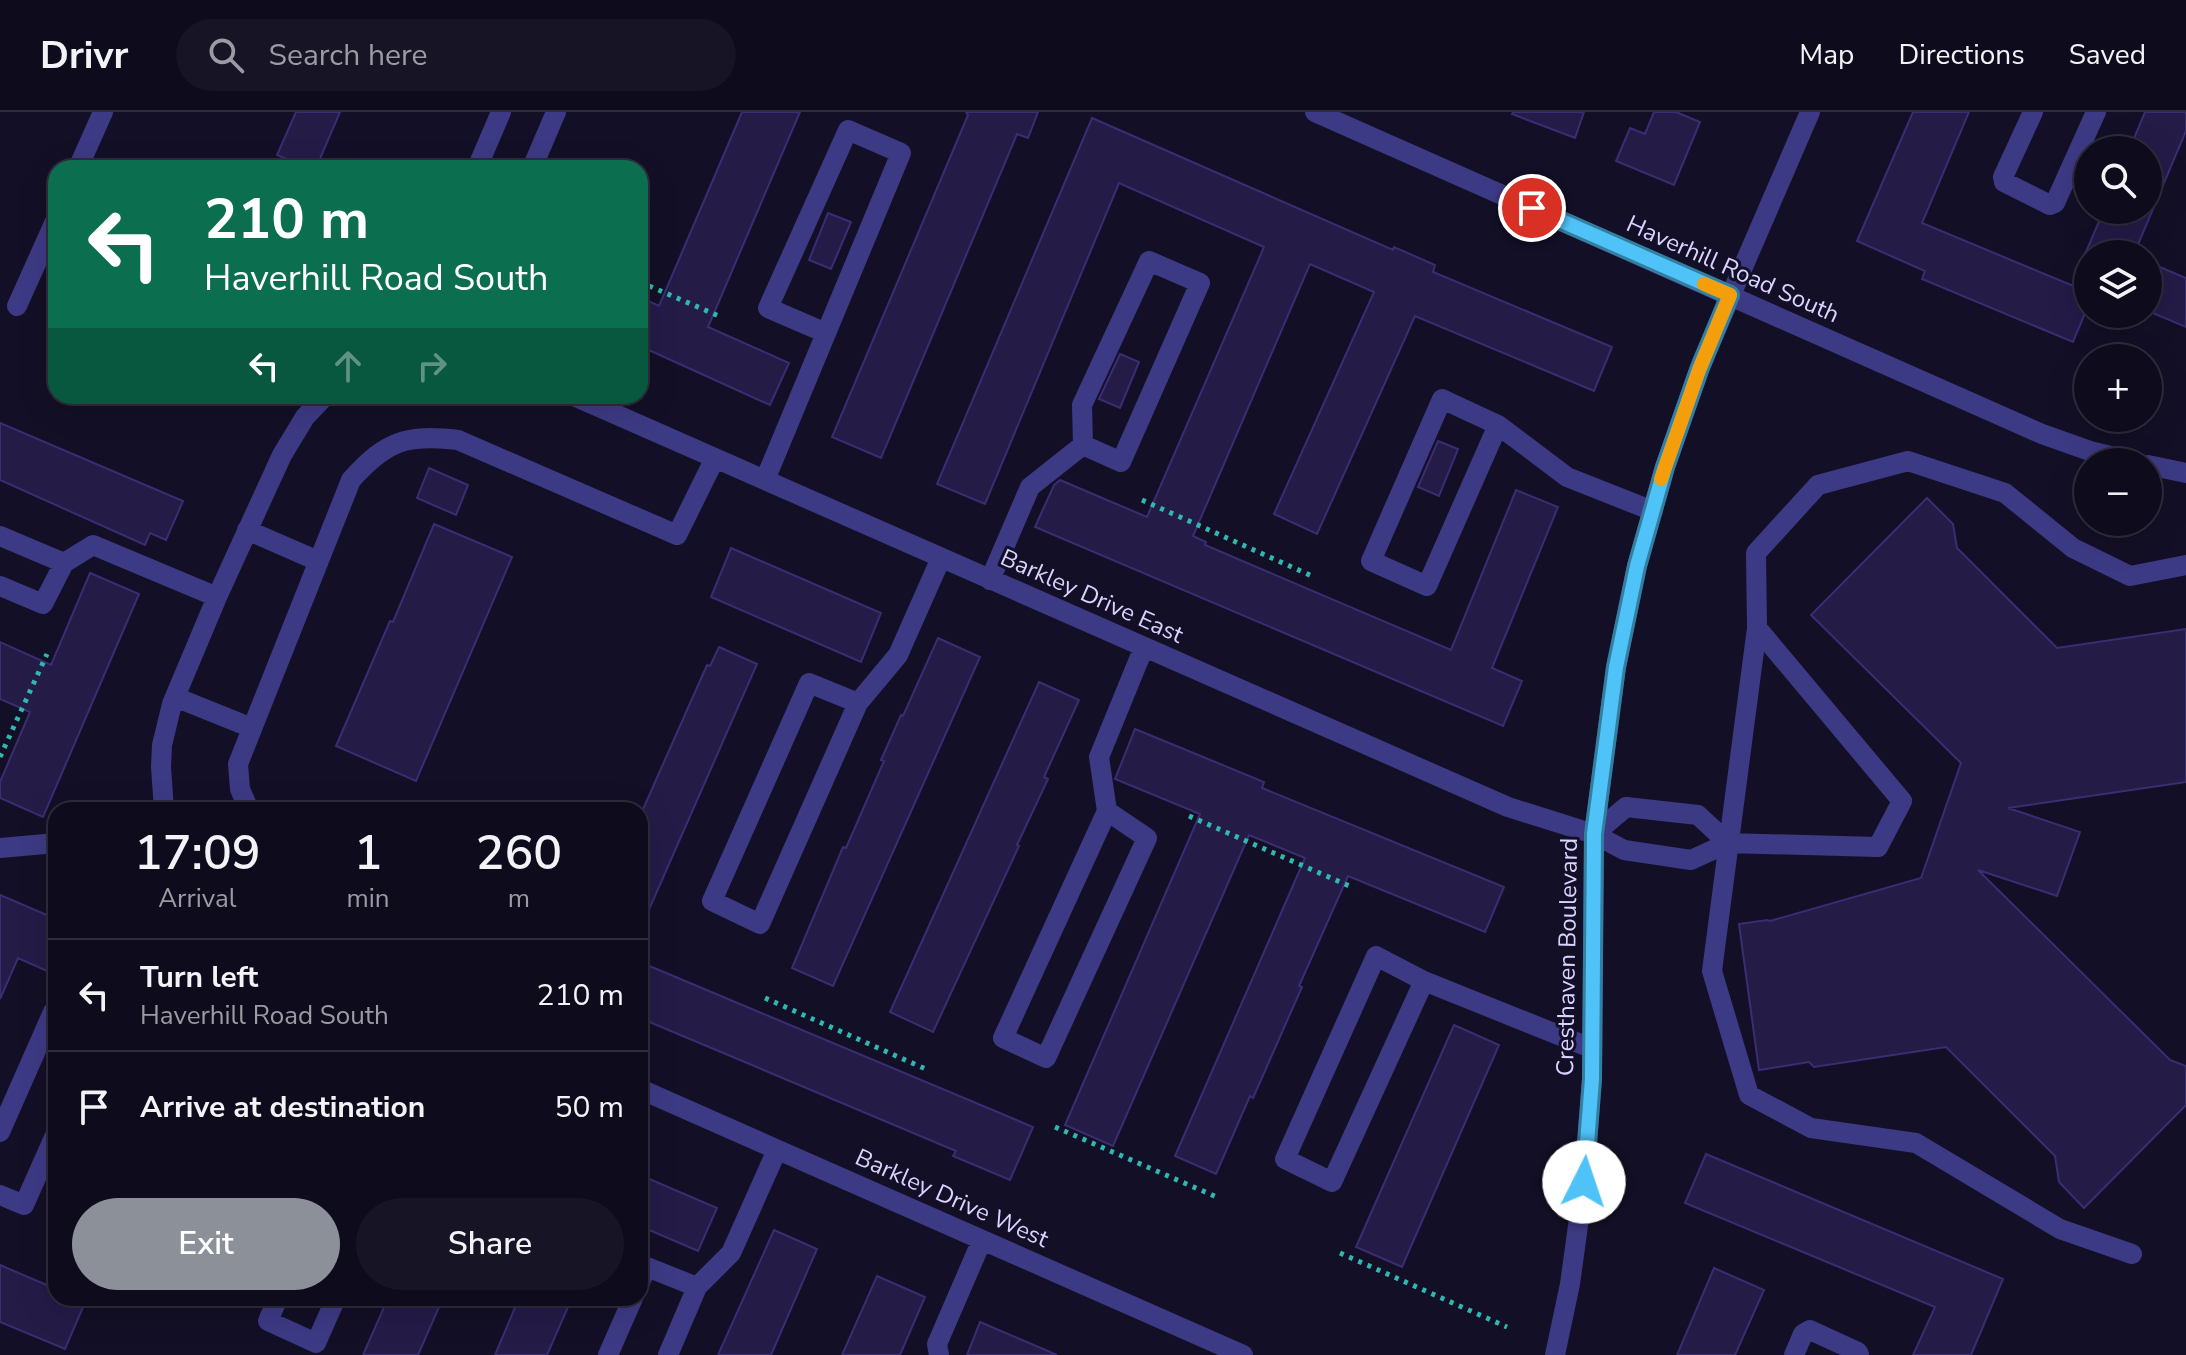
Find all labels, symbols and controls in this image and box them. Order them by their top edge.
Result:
search box [176,19,736,91]
text: Drivr [40,30,128,81]
icon: search [204,33,248,77]
text: Search here [268,35,427,76]
text: Map [1799,36,1854,74]
text: Directions [1898,36,2025,74]
text: Saved [2069,36,2146,74]
map controls [2074,136,2162,536]
button: search [2074,136,2162,224]
pin [1498,174,1566,242]
text: 210 m [204,181,369,258]
icon: arrive [1510,186,1554,230]
icon: left [72,192,176,296]
street label: Haverhill Road South [1622,208,1844,330]
button: layers [2074,240,2162,328]
text: Haverhill Road South [204,254,548,303]
icon: left [242,344,286,388]
icon: ahead [326,344,370,388]
icon: right [410,344,454,388]
button: + [2074,344,2162,432]
button: − [2074,448,2162,536]
street label: Barkley Drive East [995,541,1189,651]
text: 17:09 [134,820,261,886]
text: 1 [354,820,382,886]
text: 260 [476,820,562,886]
street label: Cresthaven Boulevard [1549,838,1585,1076]
text: Arrival [158,881,236,916]
text: min [347,881,390,916]
text: m [508,881,530,916]
text: Turn left [140,957,258,998]
icon: left [72,973,116,1017]
text: 210 m [537,975,624,1016]
text: Haverhill Road South [140,998,389,1033]
icon: arrive [72,1085,116,1129]
text: Arrive at destination [140,1087,425,1128]
text: 50 m [555,1087,624,1128]
position arrow [1542,1140,1626,1224]
street label: Barkley Drive West [850,1141,1054,1255]
button: Exit [72,1198,340,1290]
button: Share [356,1198,624,1290]

